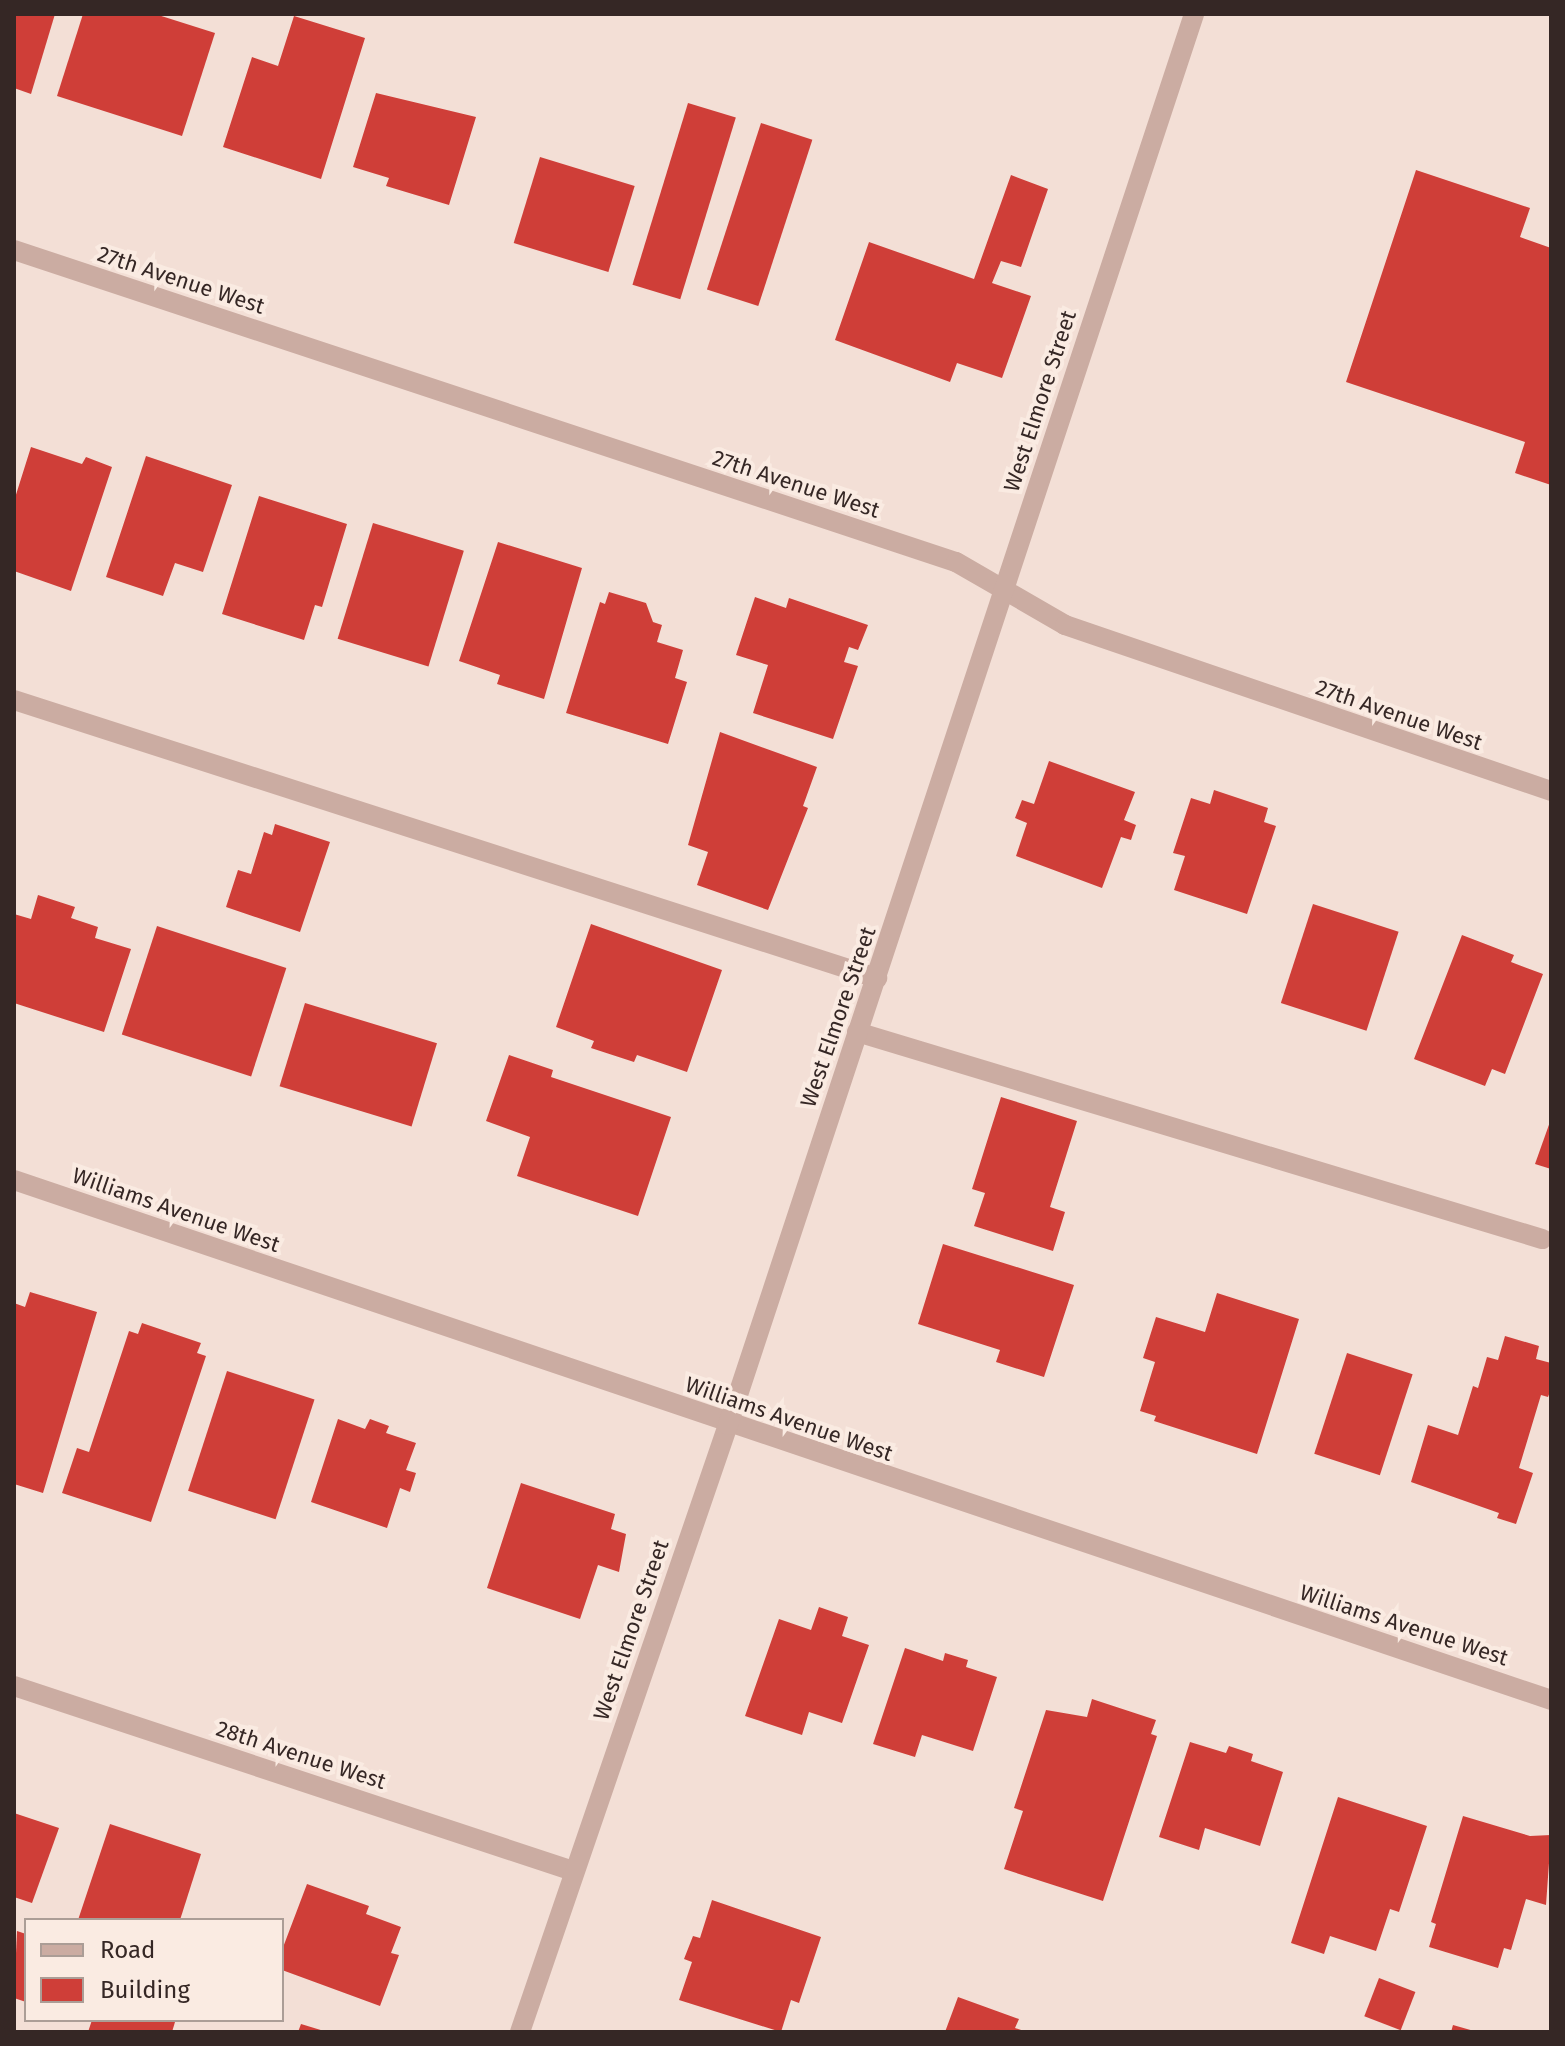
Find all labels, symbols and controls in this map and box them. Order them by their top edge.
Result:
street label: 27th Avenue West [94,241,268,319]
street label: West Elmore Street [998,307,1082,495]
street label: 27th Avenue West [709,445,883,523]
street label: 27th Avenue West [1312,674,1486,756]
street label: West Elmore Street [795,923,881,1111]
street label: Williams Avenue West [69,1162,283,1258]
street label: Williams Avenue West [682,1371,896,1467]
street label: West Elmore Street [588,1536,674,1724]
street label: Williams Avenue West [1297,1579,1511,1671]
street label: 28th Avenue West [213,1715,389,1795]
legend [24,1918,284,2022]
text: Road [100,1936,155,1964]
text: Building [100,1976,190,2004]

